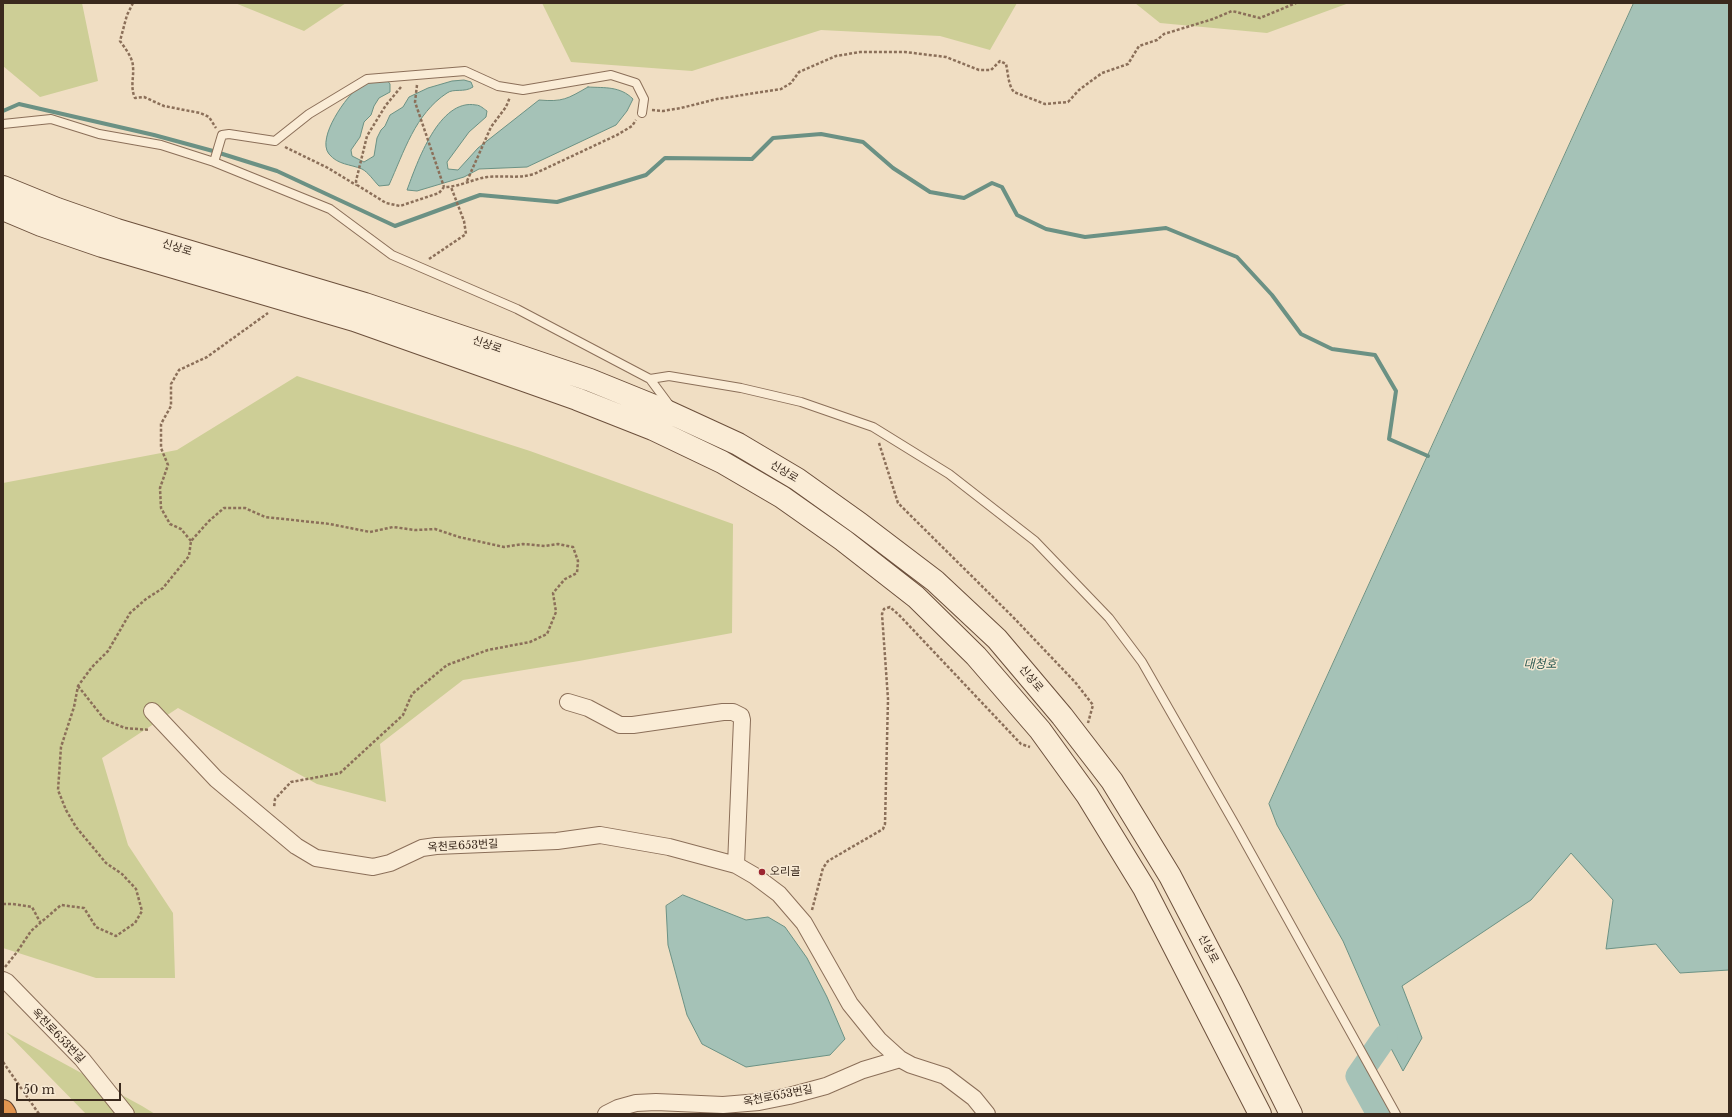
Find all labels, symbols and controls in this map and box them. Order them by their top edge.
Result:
street label: 신상로 [161,237,193,259]
street label: 신상로 [470,334,504,356]
street label: 신상로 [768,459,800,485]
water label: 대청호 [1523,658,1557,672]
street label: 신상로 [1016,663,1046,695]
street label: 옥천로653번길 [427,838,499,854]
place label: 오리골 [770,865,800,879]
marker: 오리골 [757,867,767,877]
street label: 신상로 [1195,932,1221,966]
street label: 옥천로653번길 [29,1006,87,1066]
scale bar [18,1075,123,1101]
text: 50 m [23,1082,55,1097]
street label: 옥천로653번길 [742,1083,814,1109]

